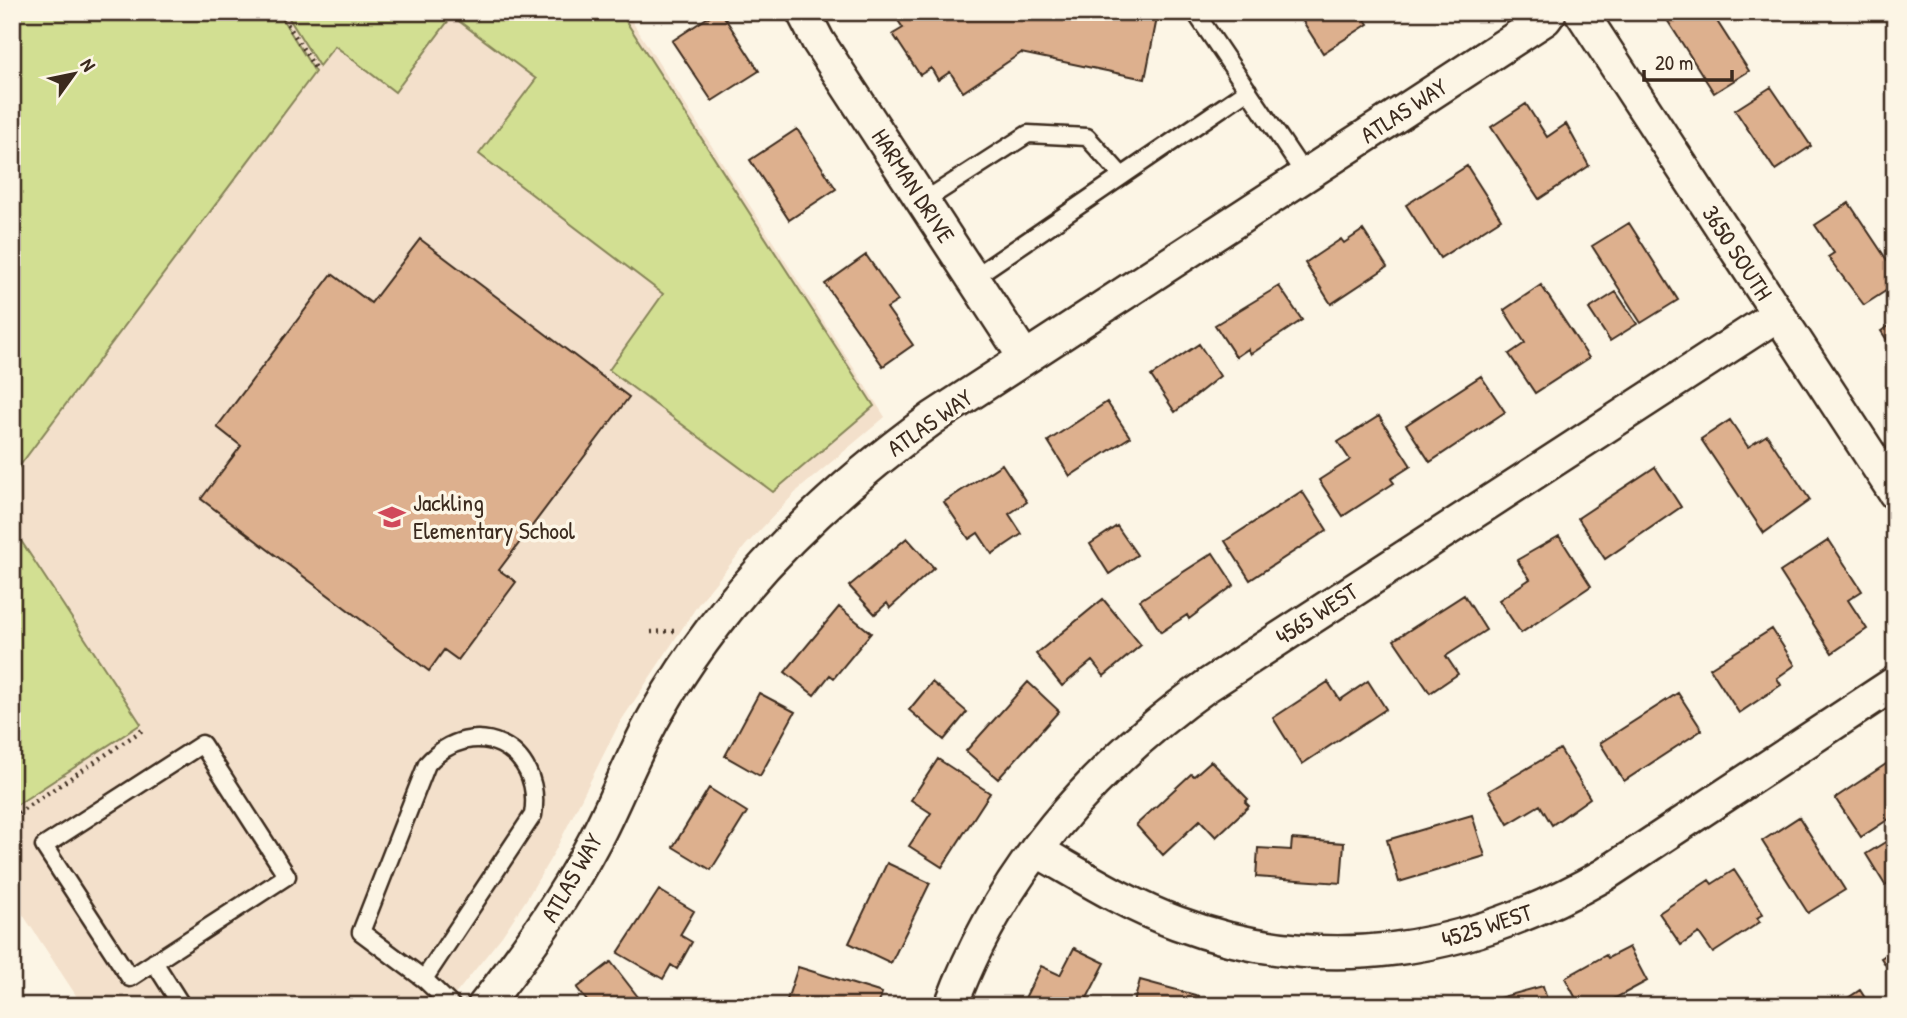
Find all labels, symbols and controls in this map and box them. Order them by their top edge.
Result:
north arrow [38,38,108,108]
scale bar [1644,38,1732,82]
text: 20 m [1655,48,1693,77]
text: N [75,53,102,76]
street label: ATLAS WAY [1354,70,1453,150]
street label: HARMAN DRIVE [865,122,963,249]
street label: 3650 SOUTH [1695,199,1780,306]
street label: ATLAS WAY [880,381,979,463]
place label: Jackling Elementary School [413,486,576,546]
school or university icon: Jackling Elementary School [377,502,407,532]
street label: 4565 WEST [1269,574,1364,652]
street label: ATLAS WAY [533,827,609,928]
street label: 4525 WEST [1437,895,1537,955]

